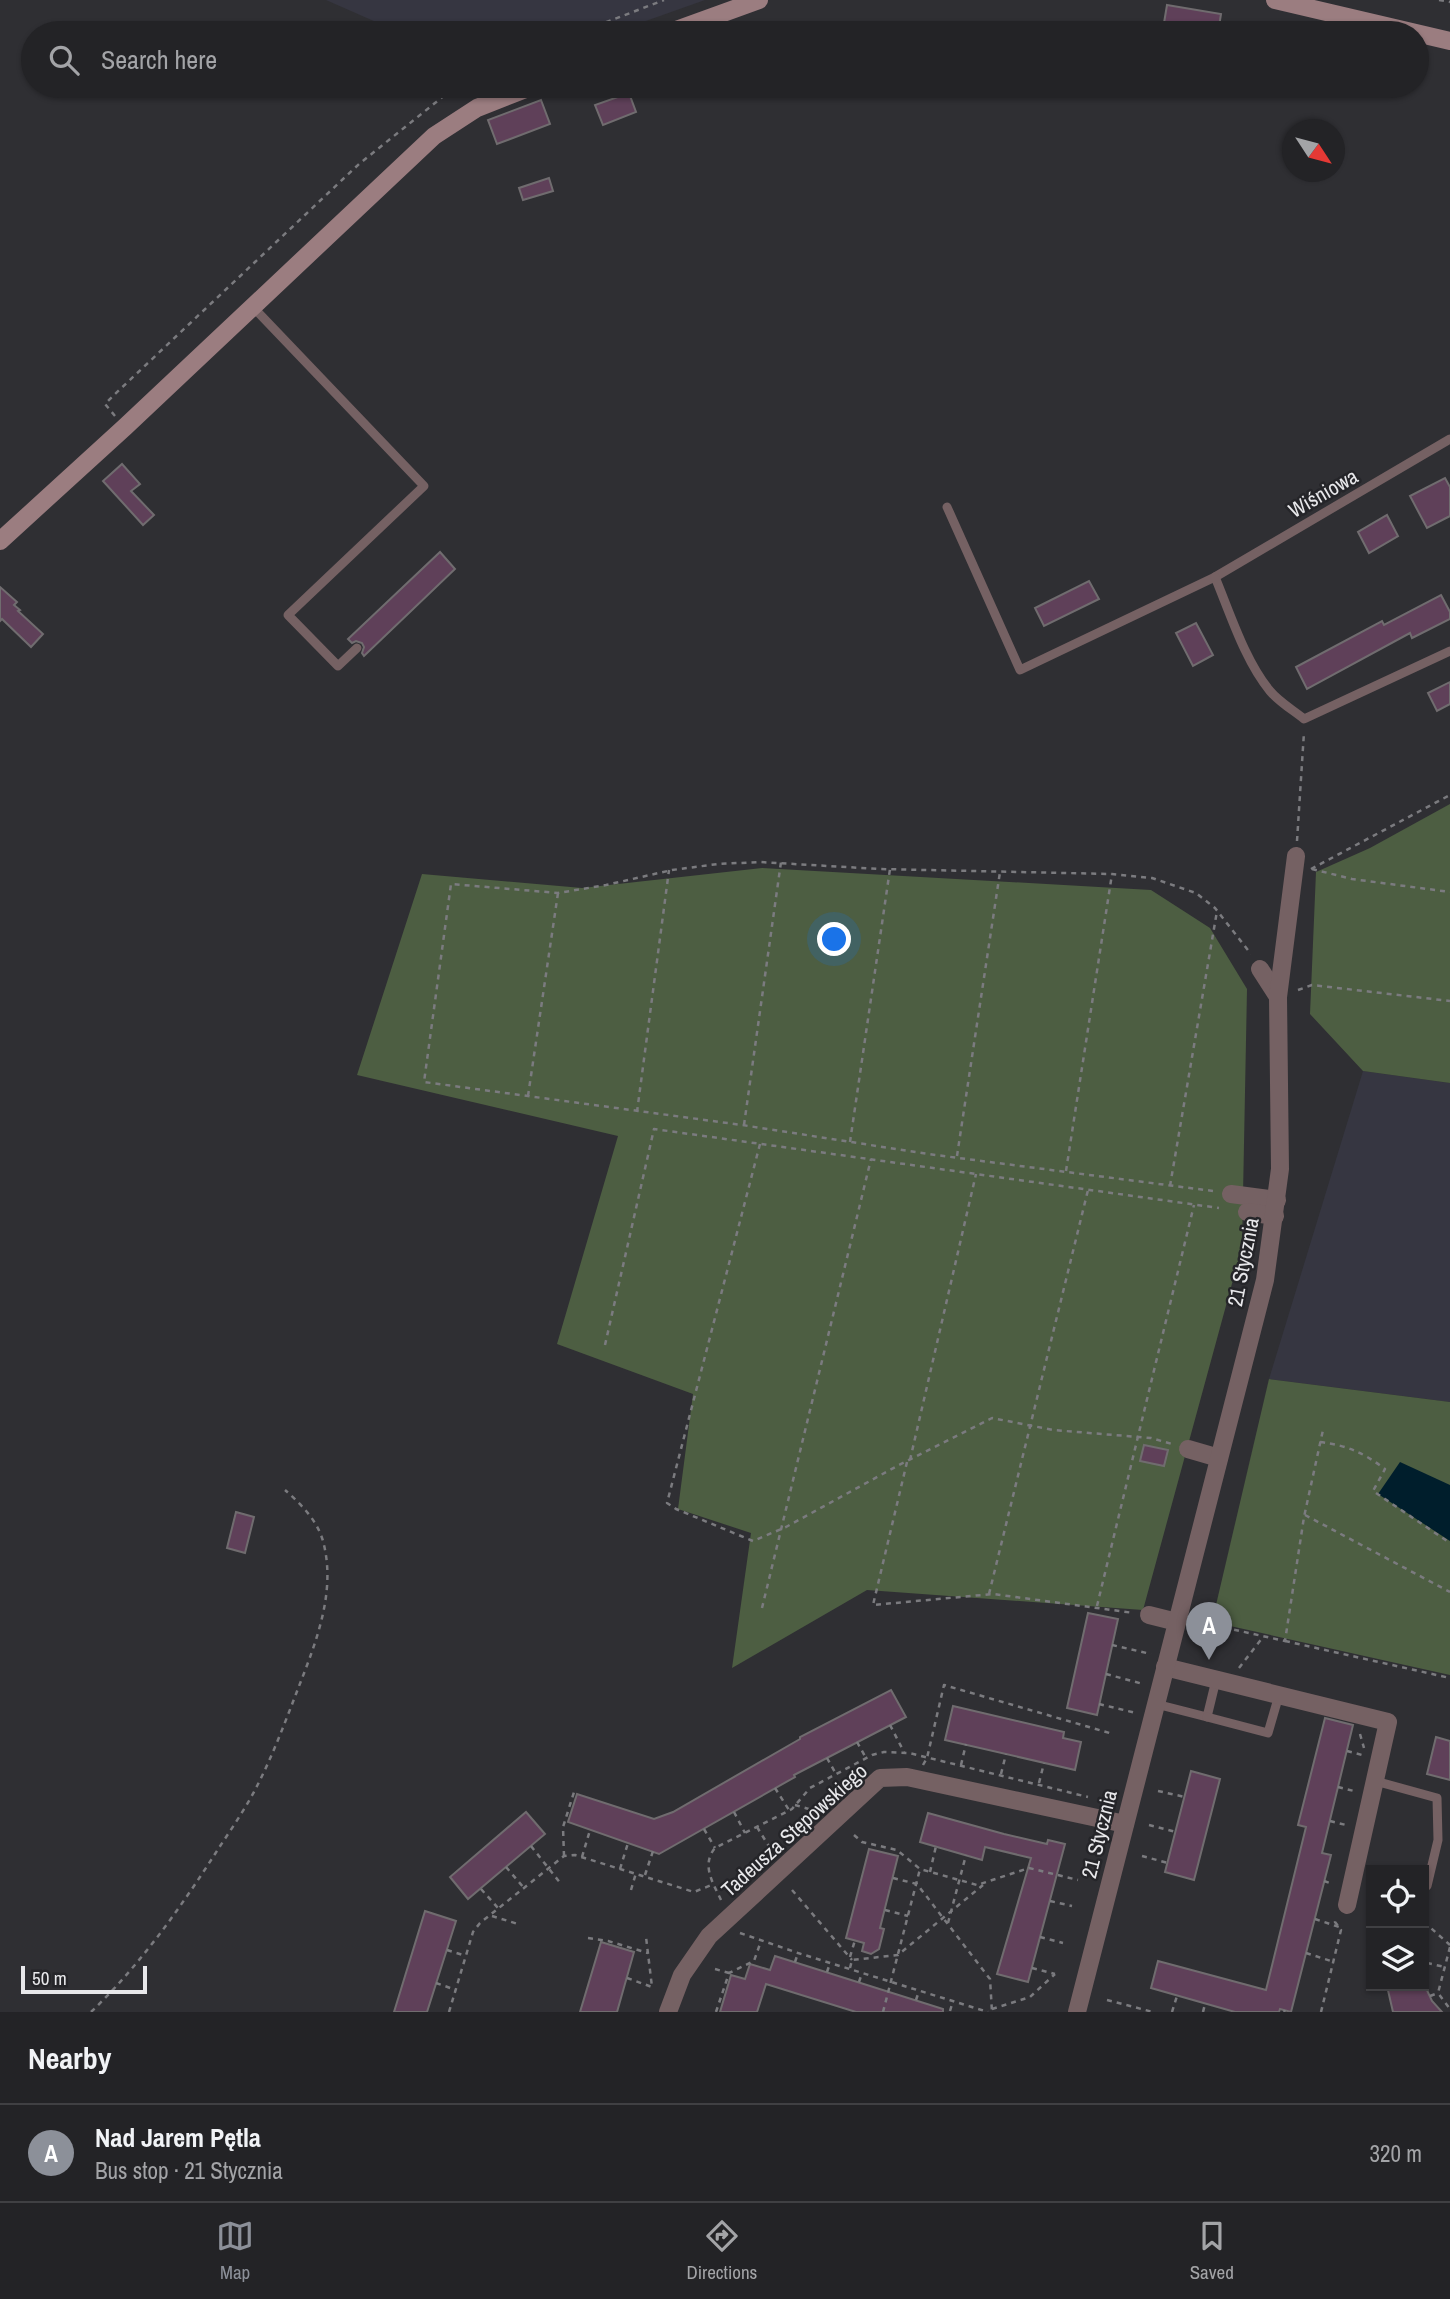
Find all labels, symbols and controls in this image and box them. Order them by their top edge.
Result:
search box [21,21,1429,98]
icon: search [45,41,83,79]
text: Search here [101,42,217,77]
north arrow [1282,119,1345,182]
street label: Wiśniowa [1283,461,1363,524]
your location [817,922,851,956]
street label: 21 Stycznia [1220,1215,1266,1309]
pin: A [1186,1602,1232,1660]
street label: Tadeusza Stępowskiego [715,1757,873,1903]
street label: 21 Stycznia [1074,1786,1124,1881]
map controls [1366,1865,1429,1991]
button: locate [1366,1865,1429,1928]
button: layers [1366,1928,1429,1991]
scale bar [21,1963,147,1995]
text: 50 m [32,1965,67,1991]
text: Nearby [28,2038,111,2078]
text: Nad Jarem Pętla [95,2120,261,2155]
text: A [44,2138,58,2169]
text: 320 m [1370,2138,1422,2169]
text: Bus stop · 21 Stycznia [95,2155,283,2186]
tab: Map [216,2217,254,2285]
tab: Directions [686,2217,757,2285]
tab: Saved [1190,2217,1234,2285]

